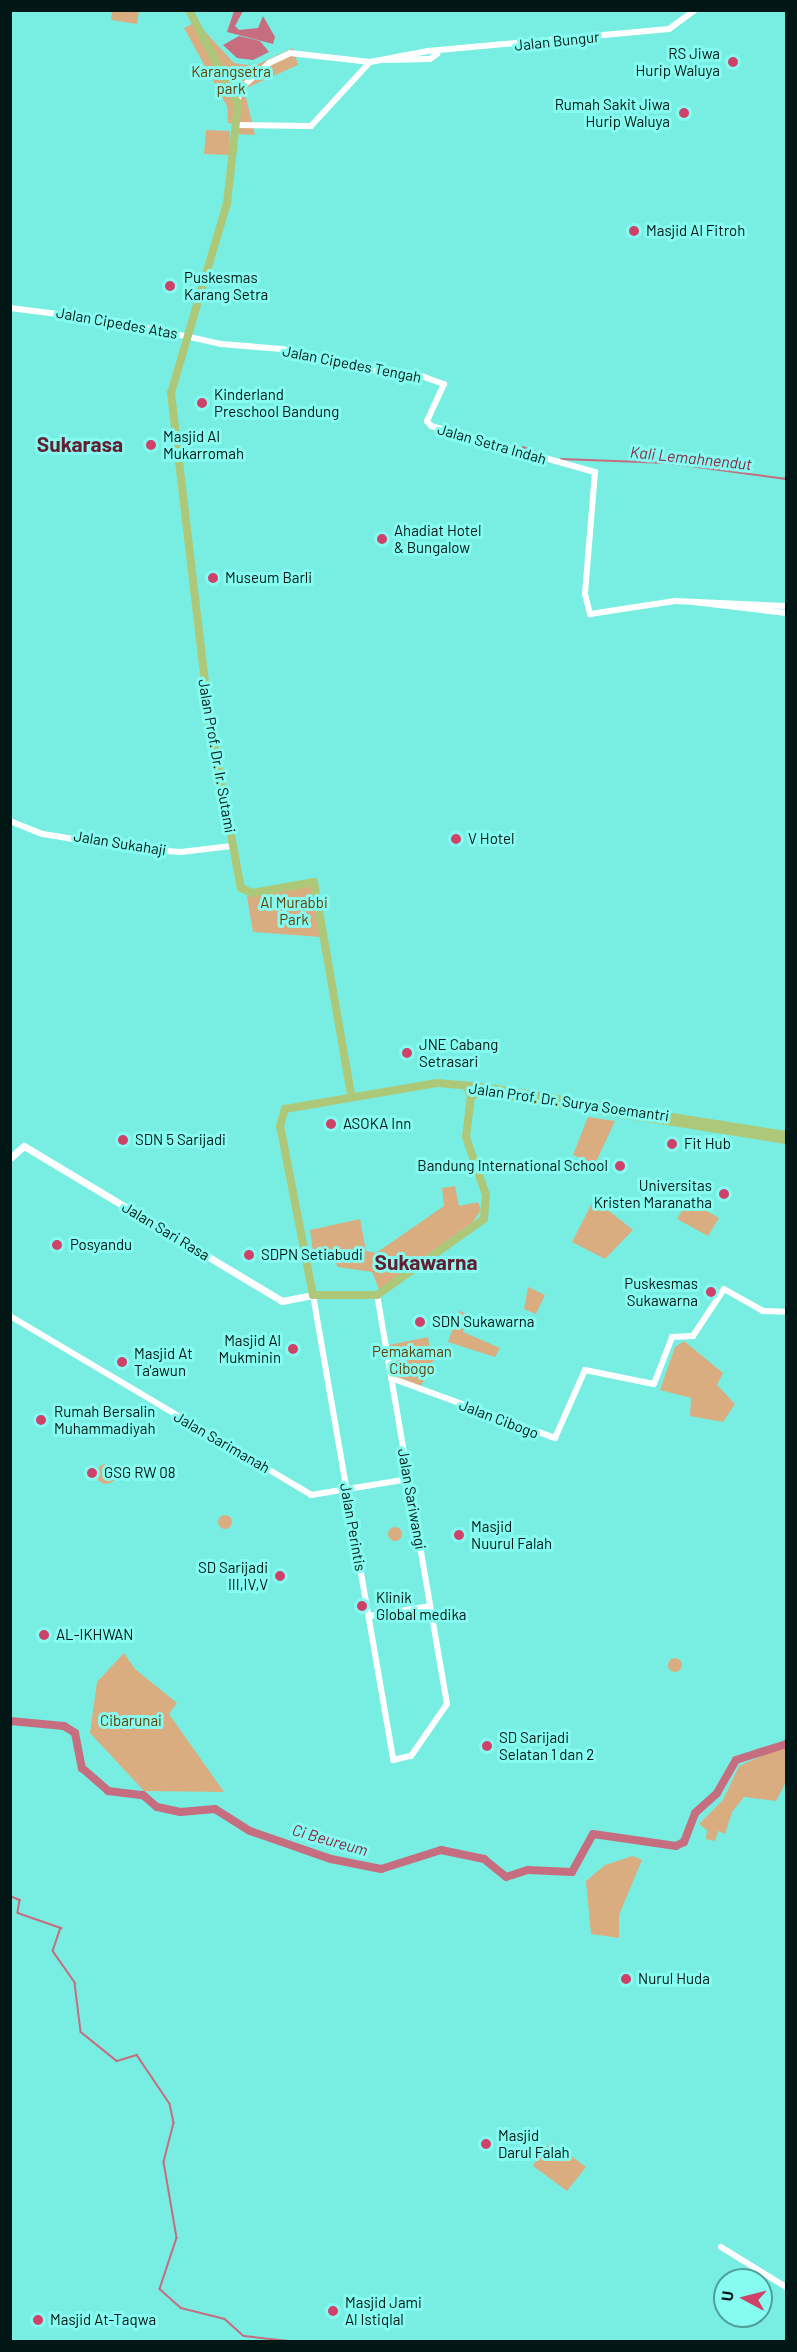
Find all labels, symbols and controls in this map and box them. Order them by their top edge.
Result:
street label: Jalan Bungur [514,28,600,54]
place label: RS Jiwa Hurip Waluya [636,44,720,79]
marker: RS Jiwa Hurip Waluya [724,53,742,71]
park label: Karangsetra park [191,62,271,97]
place label: Rumah Sakit Jiwa Hurip Waluya [555,95,670,130]
marker: Rumah Sakit Jiwa Hurip Waluya [675,104,693,122]
place label: Masjid Al Fitroh [646,222,745,240]
marker: Masjid Al Fitroh [627,224,641,238]
place label: Puskesmas Karang Setra [184,268,268,303]
marker: Puskesmas Karang Setra [161,277,179,295]
street label: Jalan Cipedes Atas [55,303,179,343]
street label: Jalan Cipedes Tengah [281,342,423,386]
place label: Kinderland Preschool Bandung [214,385,339,420]
marker: Kinderland Preschool Bandung [195,396,209,410]
street label: Jalan Setra Indah [435,420,549,468]
place label: Masjid Al Mukarromah [163,427,244,462]
district label: Sukarasa [37,431,123,457]
marker: Masjid Al Mukarromah [144,438,158,452]
water label: Kali Lemahnendut [629,442,753,474]
place label: Ahadiat Hotel & Bungalow [394,521,482,556]
marker: Ahadiat Hotel & Bungalow [375,532,389,546]
place label: Museum Barli [225,569,312,587]
marker: Museum Barli [206,571,220,585]
street label: Jalan Prof. Dr. Ir. Sutami [195,678,239,834]
street label: Jalan Sukahaji [72,827,168,859]
place label: V Hotel [468,830,514,848]
marker: V Hotel [449,832,463,846]
park label: Al Murabbi Park [260,893,328,928]
place label: JNE Cabang Setrasari [419,1035,498,1070]
marker: JNE Cabang Setrasari [400,1046,414,1060]
street label: Jalan Prof. Dr. Surya Soemantri [468,1079,670,1125]
place label: ASOKA Inn [343,1115,411,1133]
marker: ASOKA Inn [324,1117,338,1131]
place label: SDN 5 Sarijadi [135,1131,226,1149]
marker: SDN 5 Sarijadi [116,1133,130,1147]
place label: Fit Hub [684,1135,731,1153]
marker: Fit Hub [665,1137,679,1151]
place label: Bandung International School [417,1157,608,1175]
marker: Bandung International School [613,1159,627,1173]
place label: Universitas Kristen Maranatha [594,1176,712,1211]
marker: Universitas Kristen Maranatha [717,1187,731,1201]
street label: Jalan Sari Rasa [119,1198,213,1264]
marker: Posyandu [48,1236,66,1254]
place label: Posyandu [70,1236,132,1254]
place label: SDPN Setiabudi [261,1246,363,1264]
marker: SDPN Setiabudi [242,1248,256,1262]
district label: Sukawarna [374,1249,478,1275]
place label: Puskesmas Sukawarna [624,1274,698,1309]
marker: Puskesmas Sukawarna [702,1283,720,1301]
place label: SDN Sukawarna [432,1313,534,1331]
marker: SDN Sukawarna [413,1315,427,1329]
place label: Masjid Al Mukminin [218,1331,281,1366]
marker: Masjid Al Mukminin [286,1342,300,1356]
park label: Pemakaman Cibogo [372,1342,452,1377]
place label: Masjid At Ta'awun [134,1344,193,1379]
marker: Masjid At Ta'awun [115,1355,129,1369]
street label: Jalan Cibogo [457,1396,541,1442]
place label: Rumah Bersalin Muhammadiyah [54,1402,156,1437]
street label: Jalan Sarimanah [171,1407,273,1477]
marker: Rumah Bersalin Muhammadiyah [32,1411,50,1429]
street label: Jalan Sariwangi [394,1447,430,1551]
place label: GSG RW 08 [104,1464,176,1482]
marker: GSG RW 08 [85,1466,99,1480]
street label: Jalan Perintis [336,1482,370,1572]
place label: Masjid Nuurul Falah [471,1517,552,1552]
marker: Masjid Nuurul Falah [452,1528,466,1542]
place label: SD Sarijadi III,IV,V [198,1558,268,1593]
marker: SD Sarijadi III,IV,V [273,1569,287,1583]
place label: Klinik Global medika [376,1588,466,1623]
marker: Klinik Global medika [353,1597,371,1615]
place label: AL-IKHWAN [56,1626,133,1644]
marker: AL-IKHWAN [37,1628,51,1642]
park label: Cibarunai [100,1712,162,1730]
place label: SD Sarijadi Selatan 1 dan 2 [499,1728,594,1763]
marker: SD Sarijadi Selatan 1 dan 2 [480,1739,494,1753]
water label: Ci Beureum [290,1820,370,1860]
place label: Nurul Huda [638,1970,710,1988]
marker: Nurul Huda [619,1972,633,1986]
place label: Masjid Darul Falah [498,2126,570,2161]
marker: Masjid Darul Falah [479,2137,493,2151]
north arrow [713,2268,773,2328]
text: U [717,2290,737,2302]
place label: Masjid Jami Al Istiqlal [345,2293,422,2328]
marker: Masjid Jami Al Istiqlal [326,2304,340,2318]
place label: Masjid At-Taqwa [50,2311,156,2329]
marker: Masjid At-Taqwa [31,2313,45,2327]

